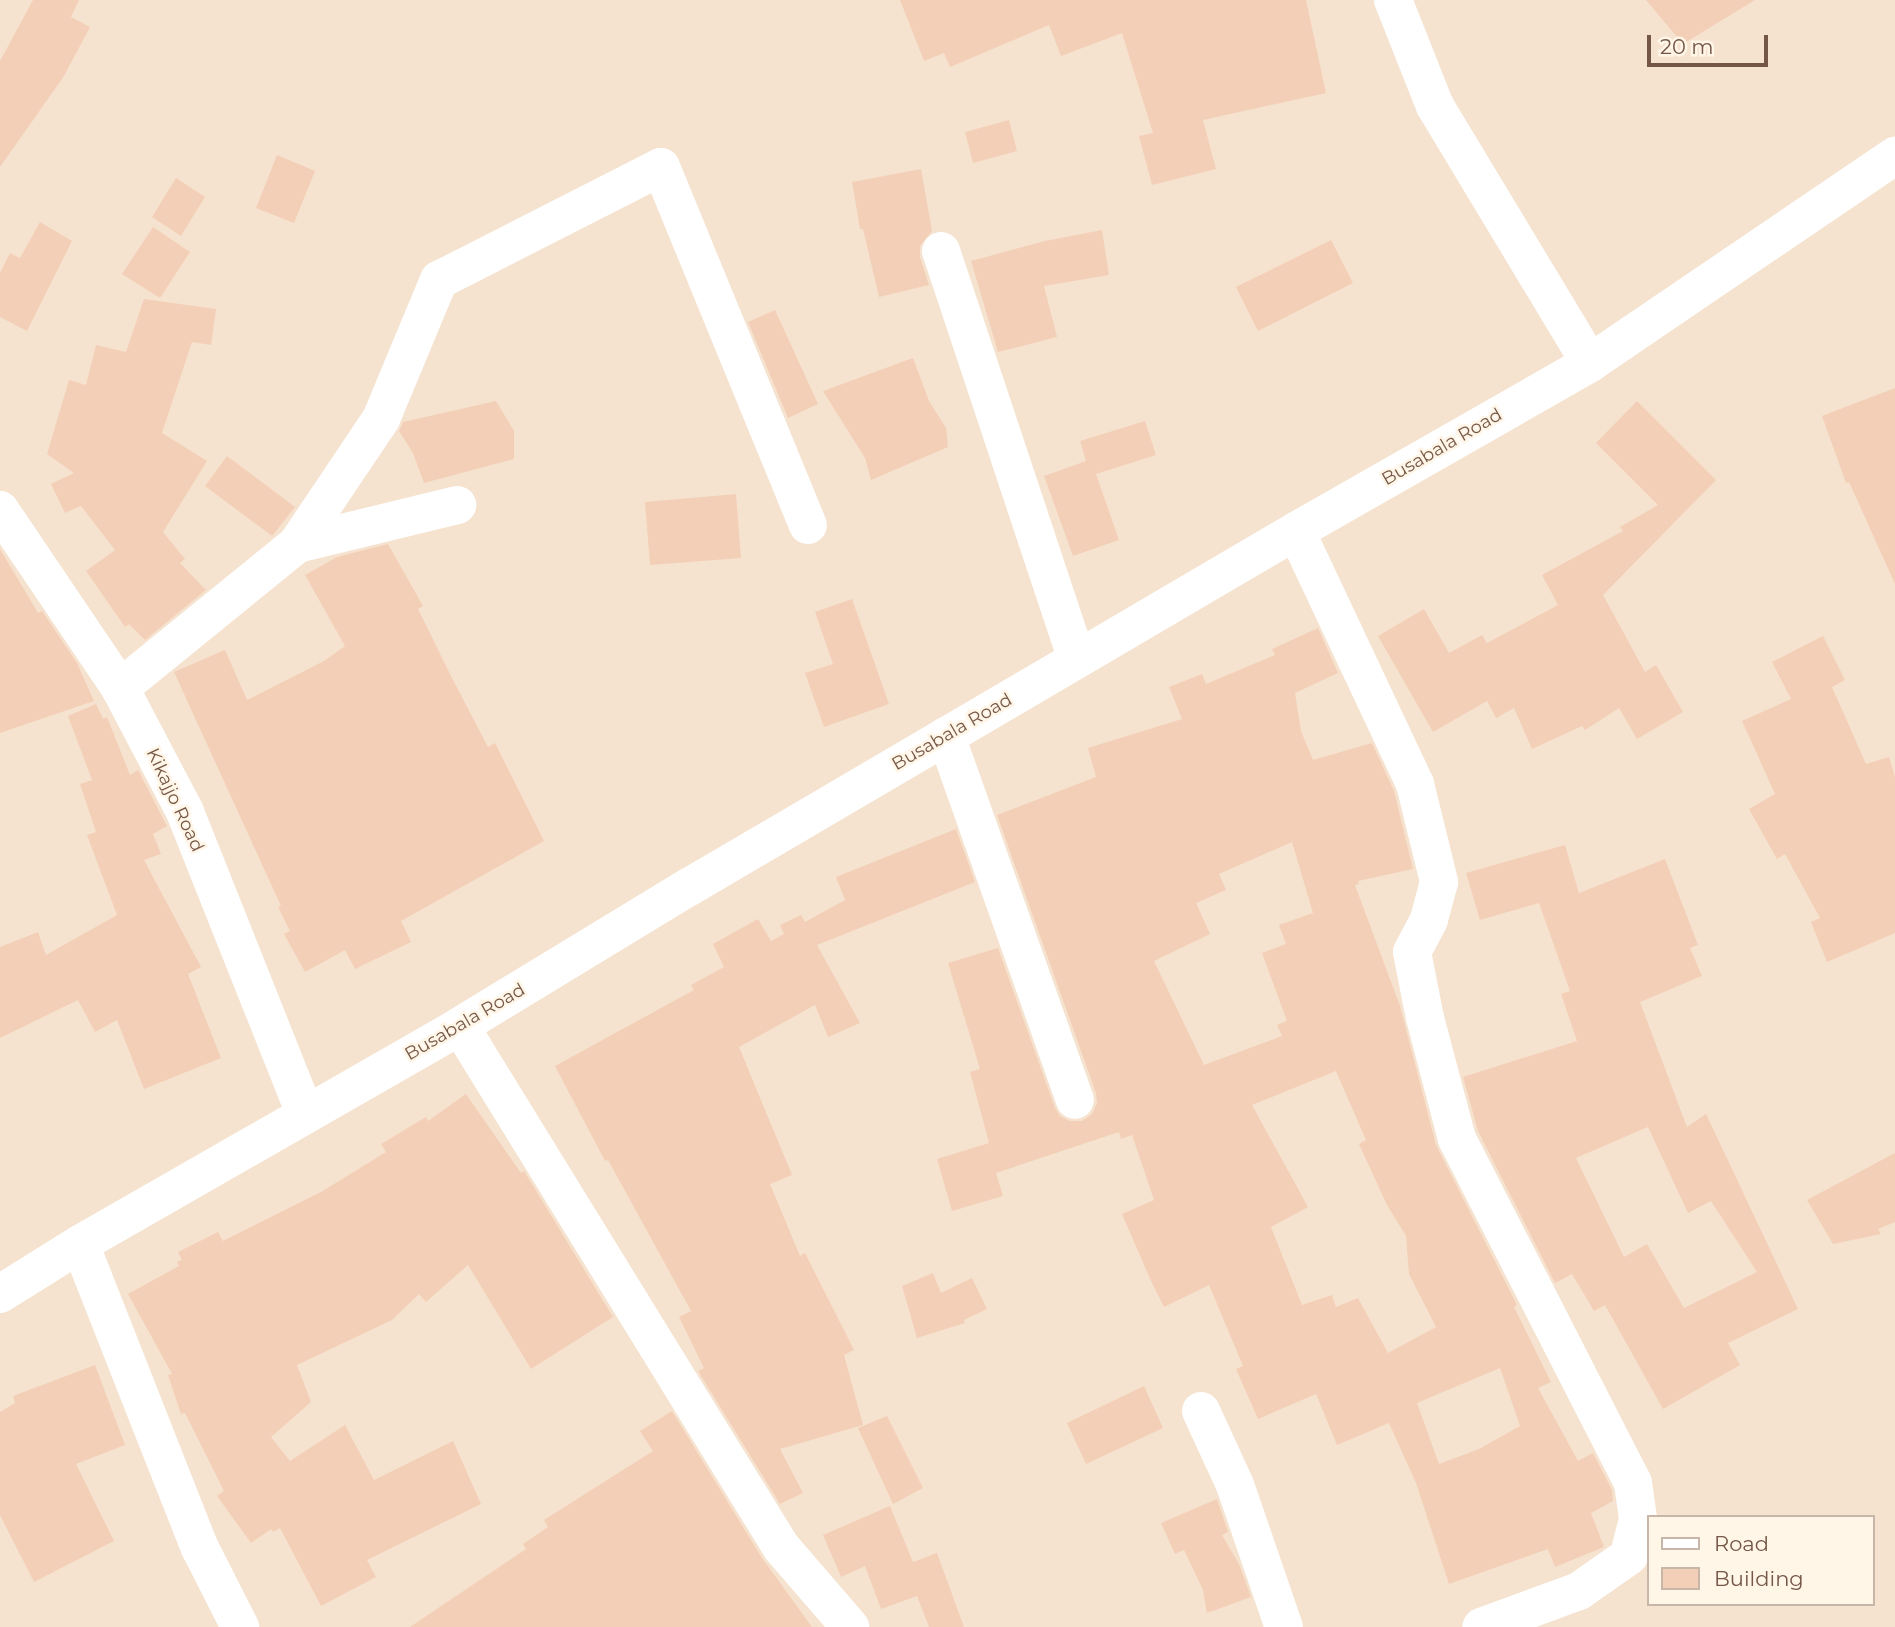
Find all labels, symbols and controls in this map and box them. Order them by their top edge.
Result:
scale bar [1650,21,1771,65]
text: 20 m [1660,34,1714,59]
street label: Busabala Road [1378,404,1506,490]
street label: Busabala Road [888,689,1016,775]
street label: Kikajjo Road [142,745,208,855]
street label: Busabala Road [401,979,529,1065]
legend [1646,1515,1874,1606]
text: Road [1714,1531,1769,1556]
text: Building [1714,1566,1804,1591]

